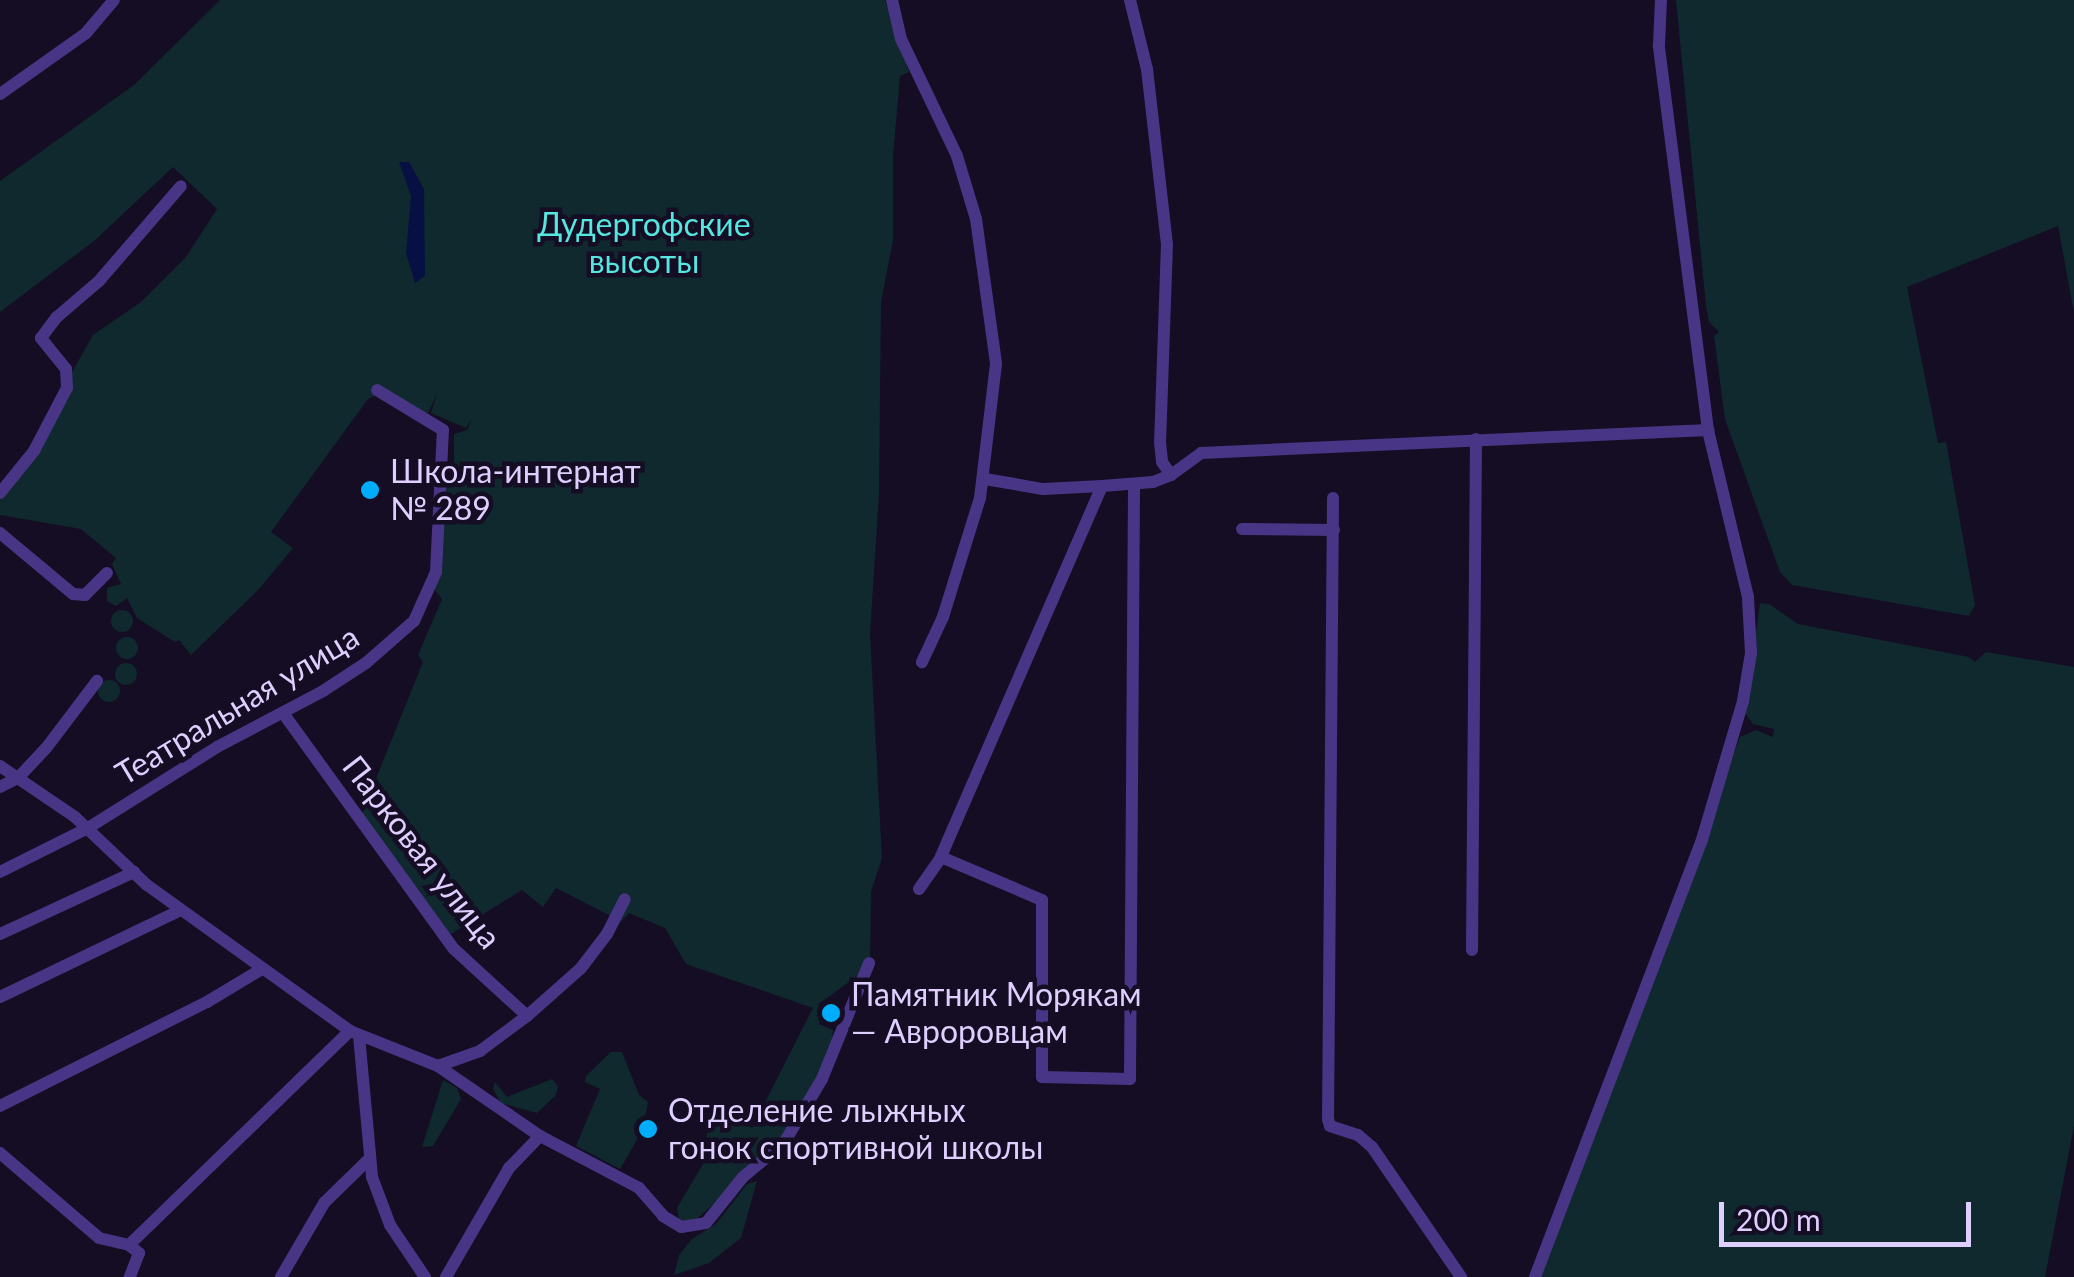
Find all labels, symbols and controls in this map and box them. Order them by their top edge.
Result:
park label: Дудергофские высоты [537,206,751,281]
place label: Школа-интернат № 289 [390,453,641,528]
marker: Школа-интернат № 289 [359,479,381,501]
street label: Театральная улица [109,617,365,793]
street label: Парковая улица [335,748,509,956]
place label: Памятник Морякам — Авроровцам [851,976,1142,1051]
marker: Памятник Морякам — Авроровцам [820,1002,842,1024]
place label: Отделение лыжных гонок спортивной школы [668,1092,1043,1167]
marker: Отделение лыжных гонок спортивной школы [637,1118,659,1140]
scale bar [1724,1182,1976,1244]
text: 200 m [1736,1201,1821,1237]

